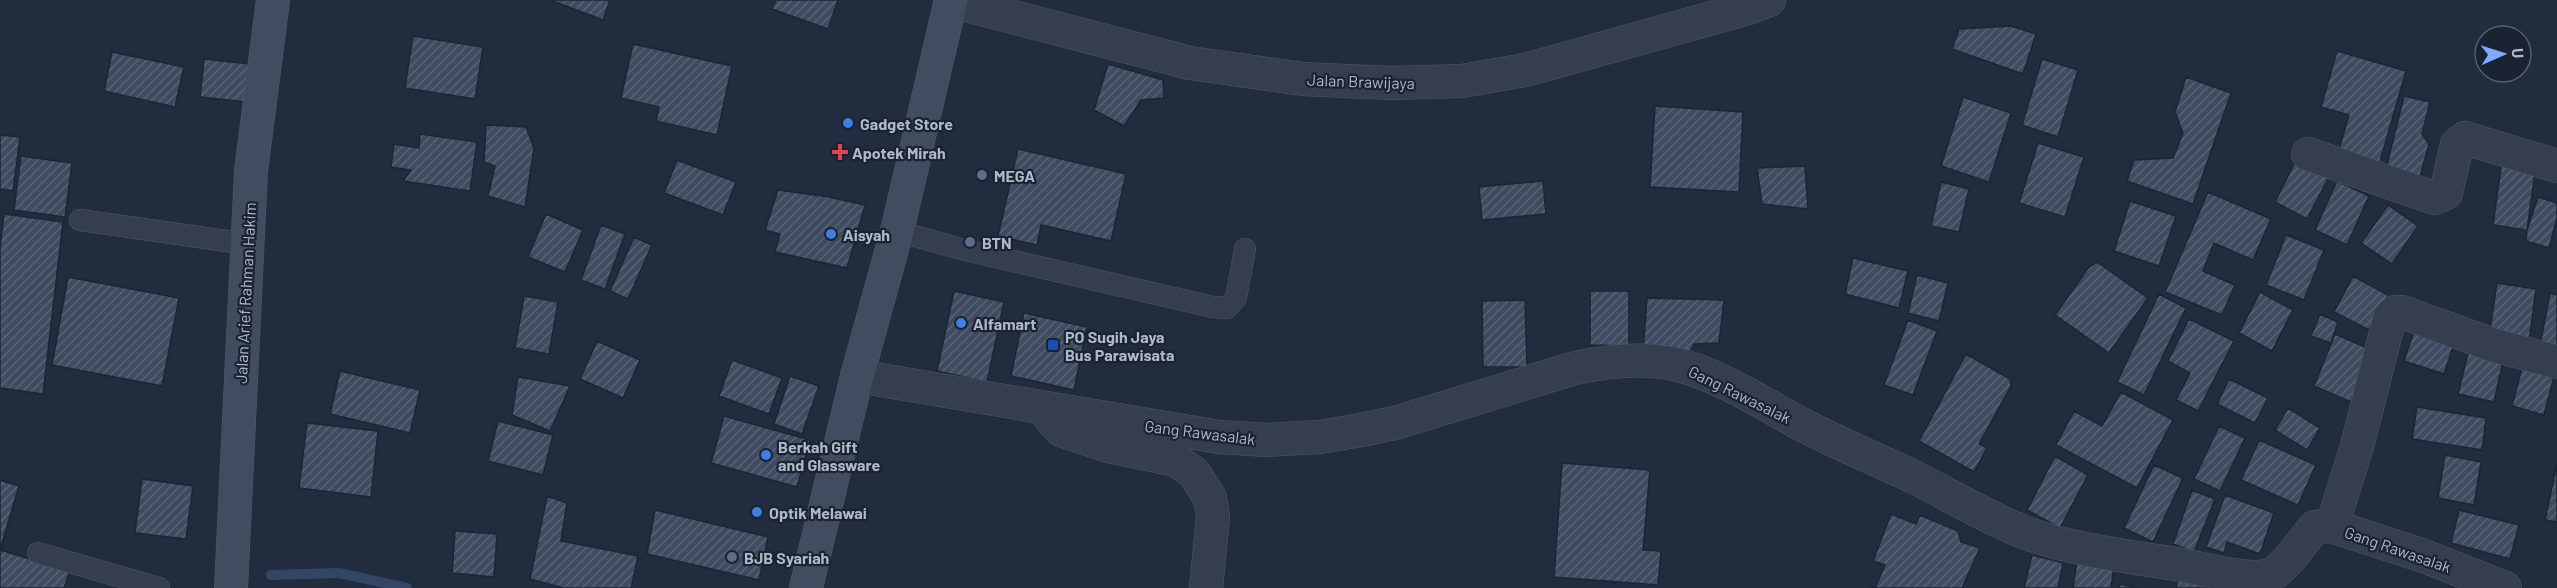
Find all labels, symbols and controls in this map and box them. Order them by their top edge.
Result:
north arrow [2473,24,2533,84]
text: U [2509,48,2528,59]
street label: Jalan Brawijaya [1307,70,1415,92]
place label: Gadget Store [860,114,953,133]
marker: Gadget Store [841,116,855,130]
place label: Apotek Mirah [852,143,946,162]
marker: Apotek Mirah [833,145,847,159]
place label: MEGA [994,166,1035,185]
marker: MEGA [975,168,989,182]
street label: Jalan Arief Rahman Hakim [231,202,259,384]
place label: Aisyah [843,225,890,244]
marker: Aisyah [824,227,838,241]
place label: BTN [982,233,1012,252]
marker: BTN [963,235,977,249]
place label: Alfamart [973,314,1036,333]
marker: Alfamart [954,316,968,330]
place label: PO Sugih Jaya Bus Parawisata [1065,327,1174,364]
marker: PO Sugih Jaya Bus Parawisata [1046,338,1060,352]
street label: Gang Rawasalak [1686,361,1794,427]
street label: Gang Rawasalak [1144,416,1256,448]
place label: Berkah Gift and Glassware [778,437,880,474]
marker: Berkah Gift and Glassware [759,448,773,462]
place label: Optik Melawai [769,503,867,522]
marker: Optik Melawai [750,505,764,519]
street label: Gang Rawasalak [2342,522,2454,576]
place label: BJB Syariah [744,548,829,567]
marker: BJB Syariah [725,550,739,564]

